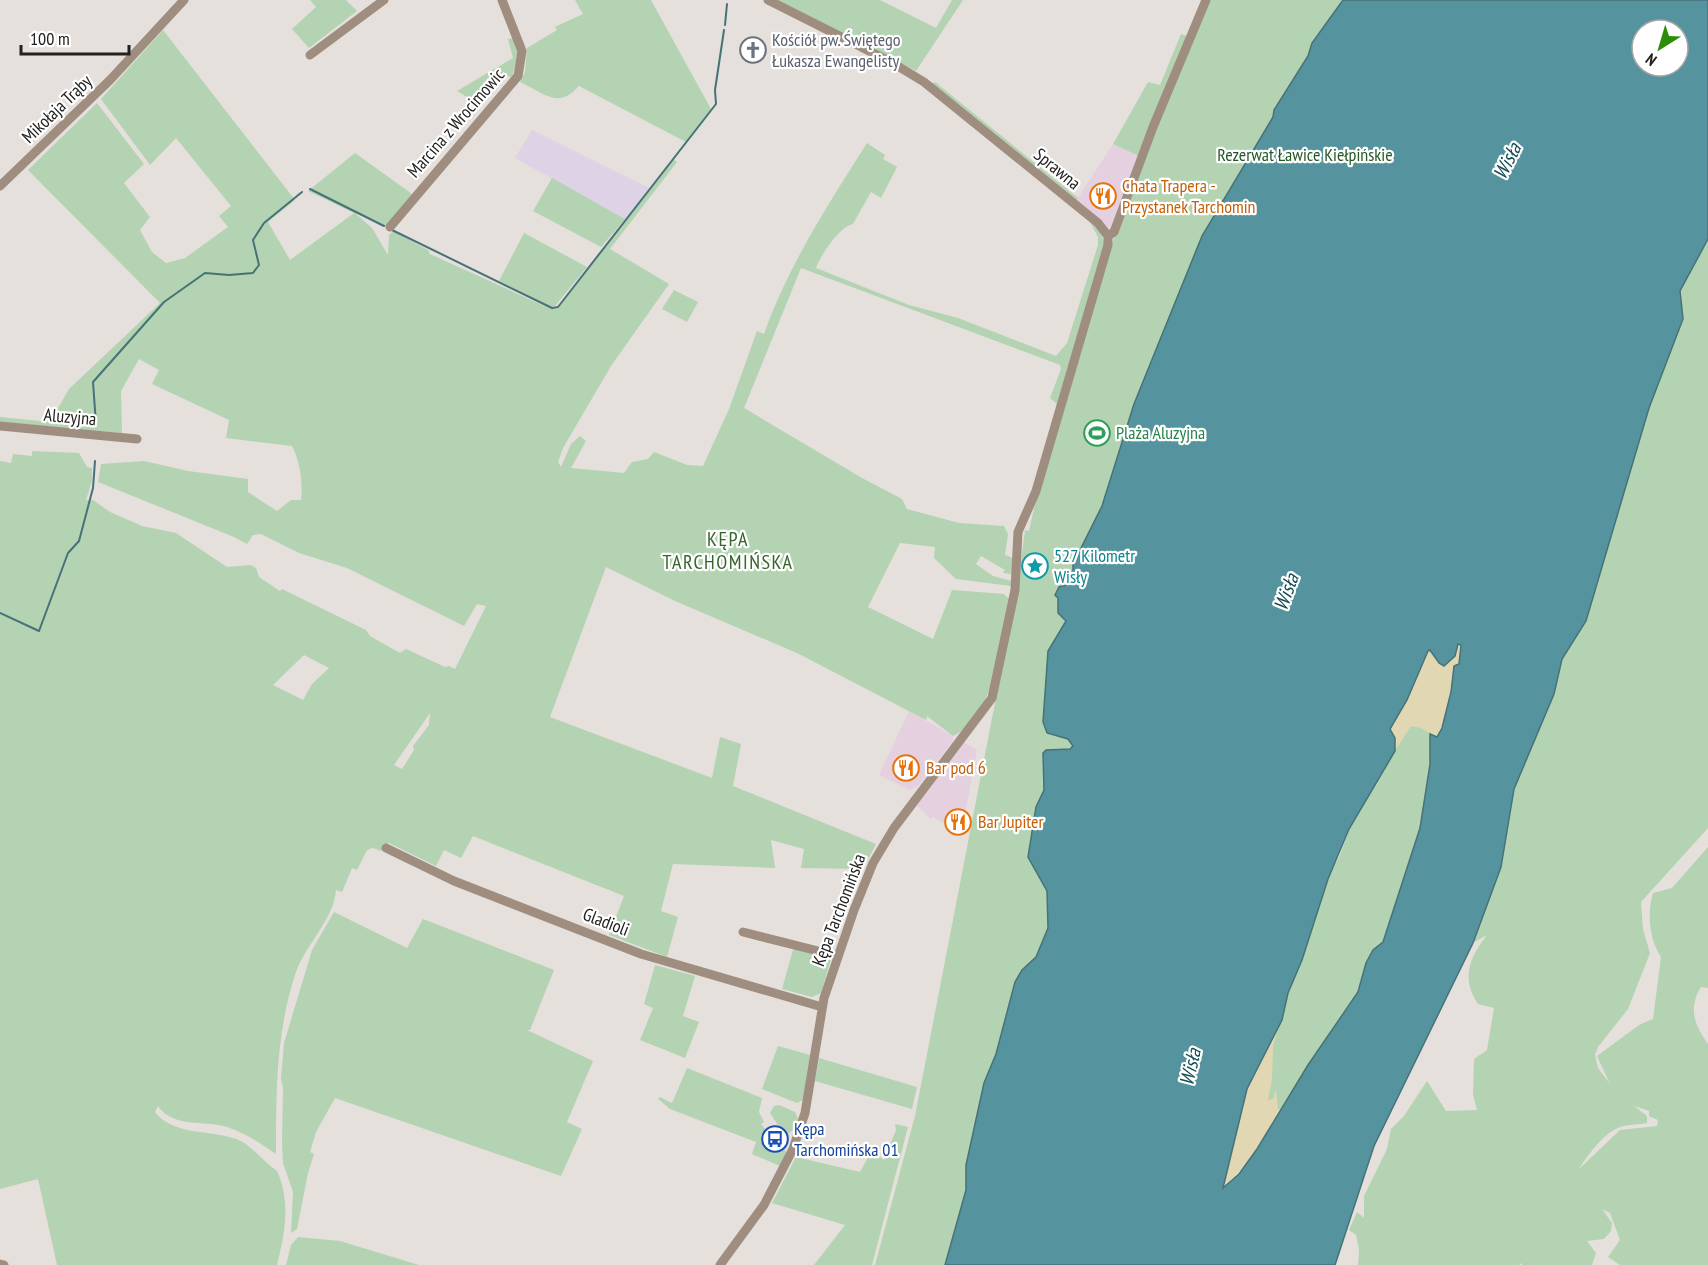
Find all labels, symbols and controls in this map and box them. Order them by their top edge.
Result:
scale bar [21,18,129,56]
north arrow [1630,18,1690,78]
text: 100 m [30,27,70,50]
place label: Kościół pw. Świętego Łukasza Ewangelisty [772,28,901,72]
church icon: Kościół pw. Świętego Łukasza Ewangelisty [738,35,768,65]
text: N [1642,49,1660,71]
street label: Marcina z Wrocimowic [402,63,510,182]
street label: Mikołaja Trąby [17,69,97,148]
water label: Wisła [1487,138,1527,183]
street label: Sprawna [1029,143,1085,194]
park label: Rezerwat Ławice Kiełpińskie [1217,143,1393,166]
place label: Chata Trapera - Przystanek Tarchomin [1122,174,1255,218]
restaurant icon: Chata Trapera - Przystanek Tarchomin [1088,181,1118,211]
street label: Aluzyjna [43,403,97,430]
sports icon: Plaża Aluzyjna [1082,418,1112,448]
place label: Plaża Aluzyjna [1116,421,1205,444]
district label: KĘPA TARCHOMIŃSKA [663,526,793,575]
place label: 527 Kilometr Wisły [1054,544,1135,588]
place icon: 527 Kilometr Wisły [1020,551,1050,581]
water label: Wisła [1267,569,1305,614]
restaurant icon: Bar pod 6 [891,753,921,783]
place label: Bar pod 6 [926,756,986,779]
restaurant icon: Bar Jupiter [943,807,973,837]
place label: Bar Jupiter [978,810,1044,833]
street label: Kępa Tarchomińska [807,850,870,969]
street label: Gladioli [580,902,633,941]
water label: Wisła [1173,1045,1207,1088]
place label: Kępa Tarchomińska 01 [794,1117,899,1161]
bus stop icon: Kępa Tarchomińska 01 [760,1124,790,1154]

